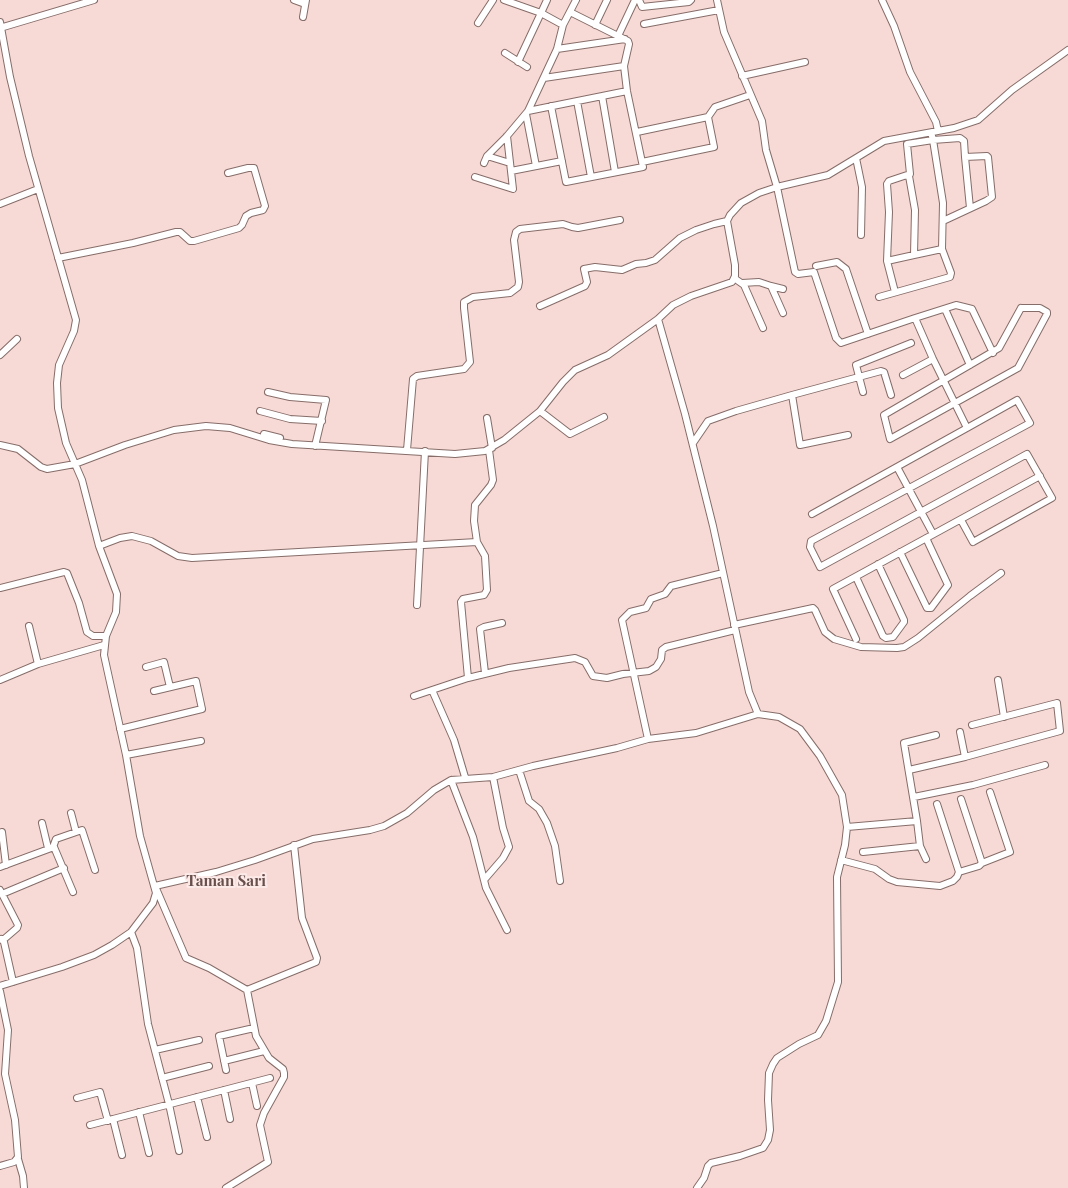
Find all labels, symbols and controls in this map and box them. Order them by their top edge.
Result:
district label: Taman Sari [186,872,266,890]

